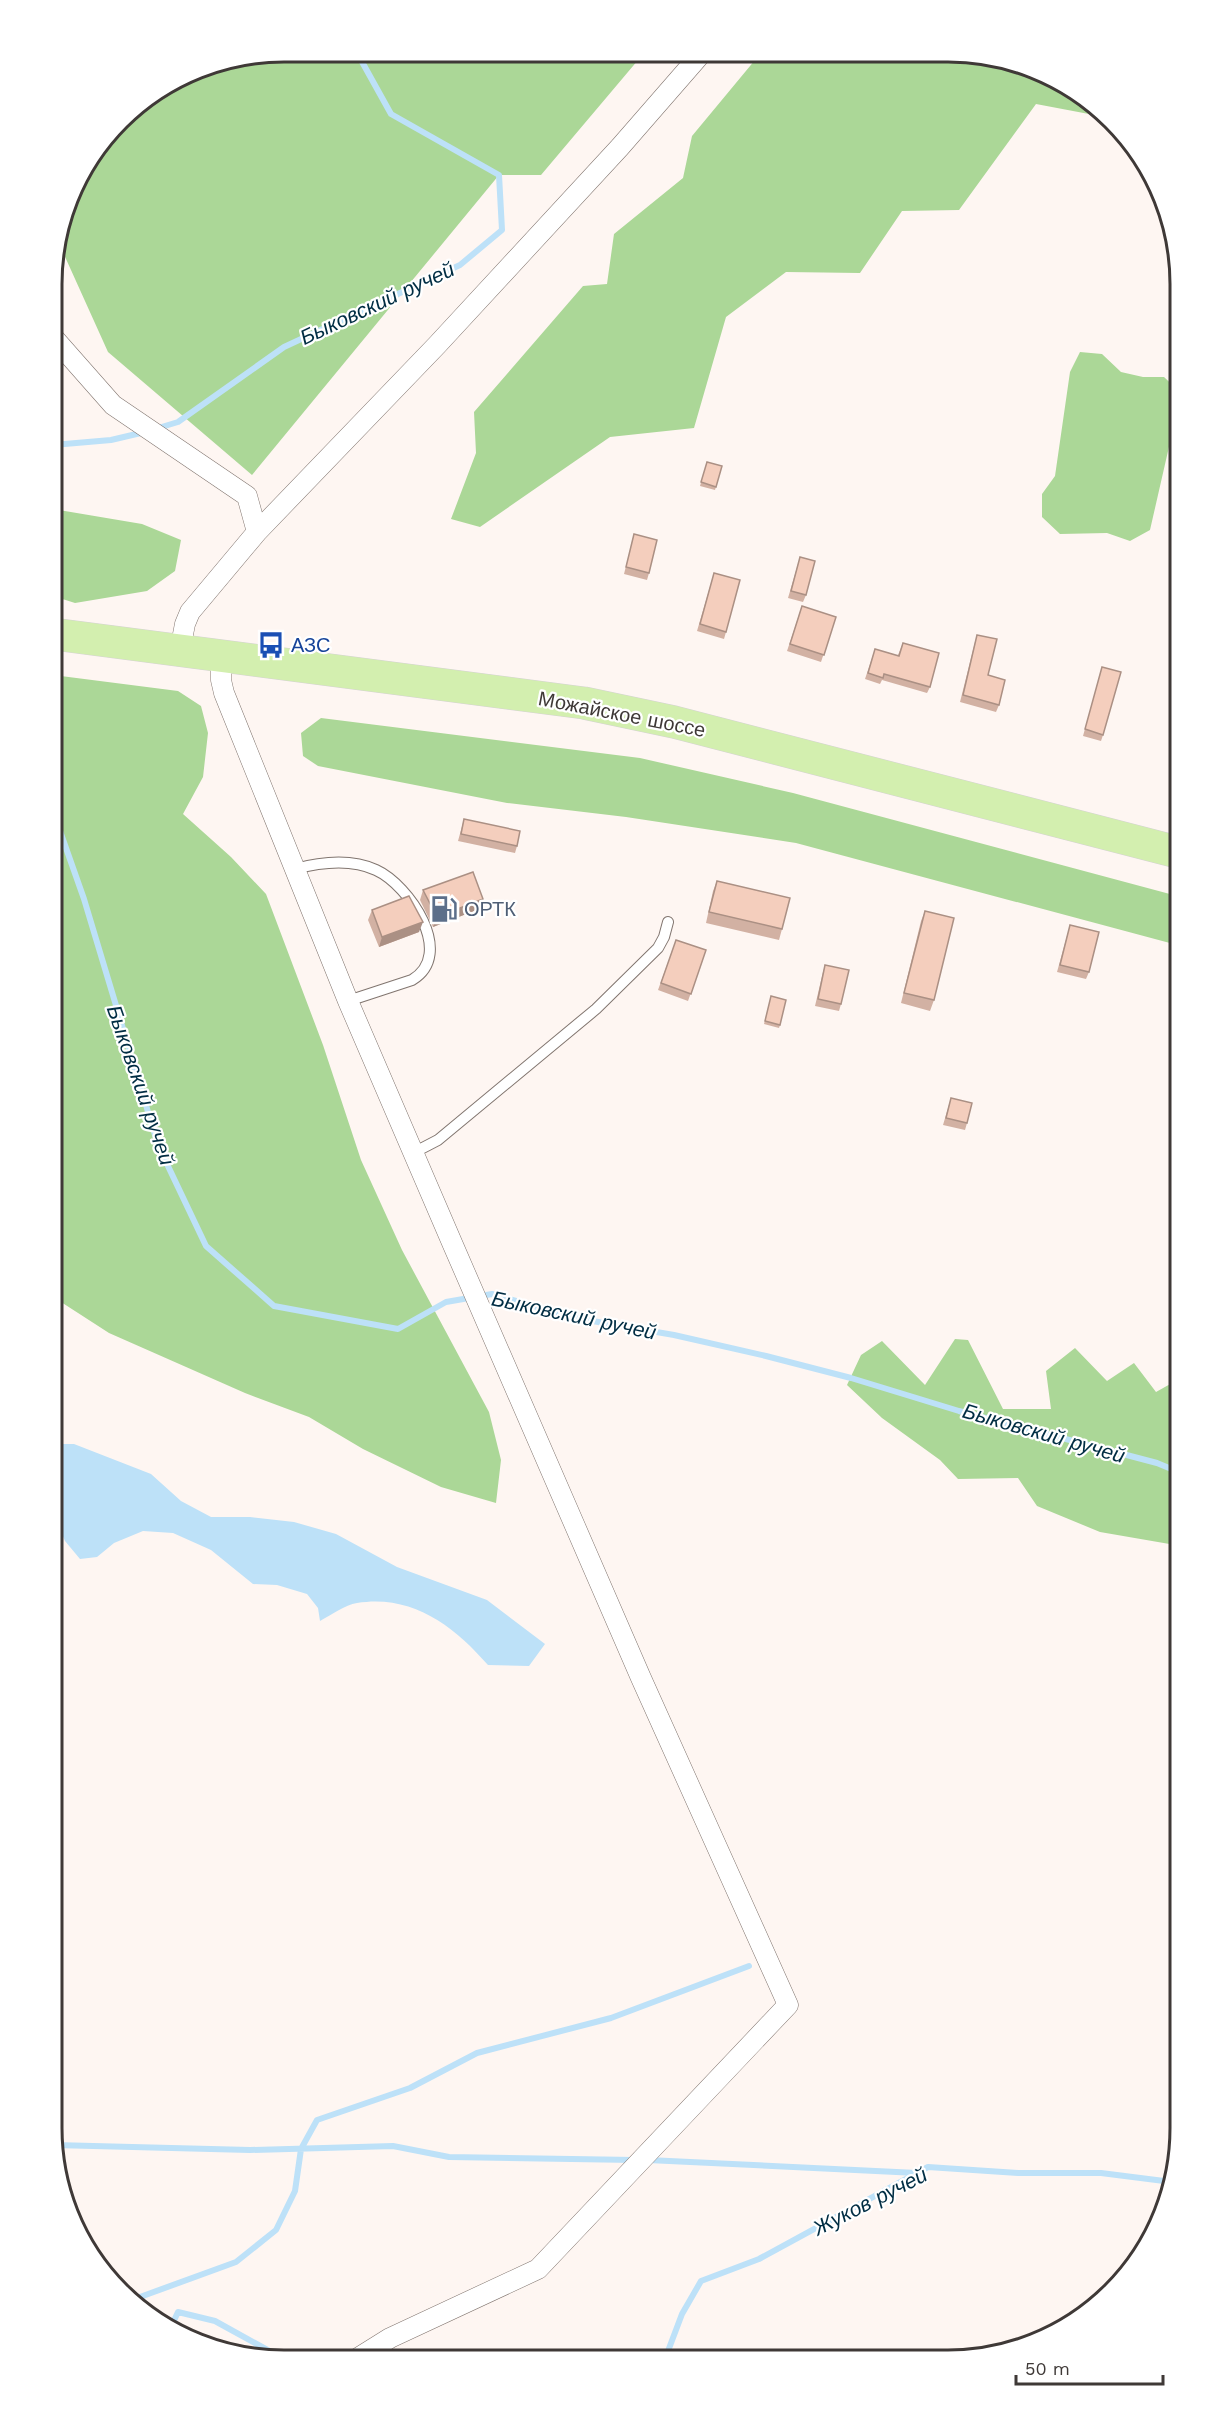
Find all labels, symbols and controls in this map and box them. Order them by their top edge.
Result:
water label: Быковский ручей [296,256,459,350]
bus stop icon: АЗС [256,630,286,660]
place label: АЗС [291,633,330,657]
street label: Можайское шоссе [536,686,708,742]
fuel station icon: ОРТК [429,894,459,924]
place label: ОРТК [464,897,516,921]
water label: Быковский ручей [102,1002,180,1169]
water label: Быковский ручей [489,1285,659,1345]
water label: Быковский ручей [960,1398,1128,1468]
water label: Жуков ручей [808,2161,932,2241]
scale bar [1016,2348,1163,2386]
text: 50 m [1025,2358,1070,2379]

